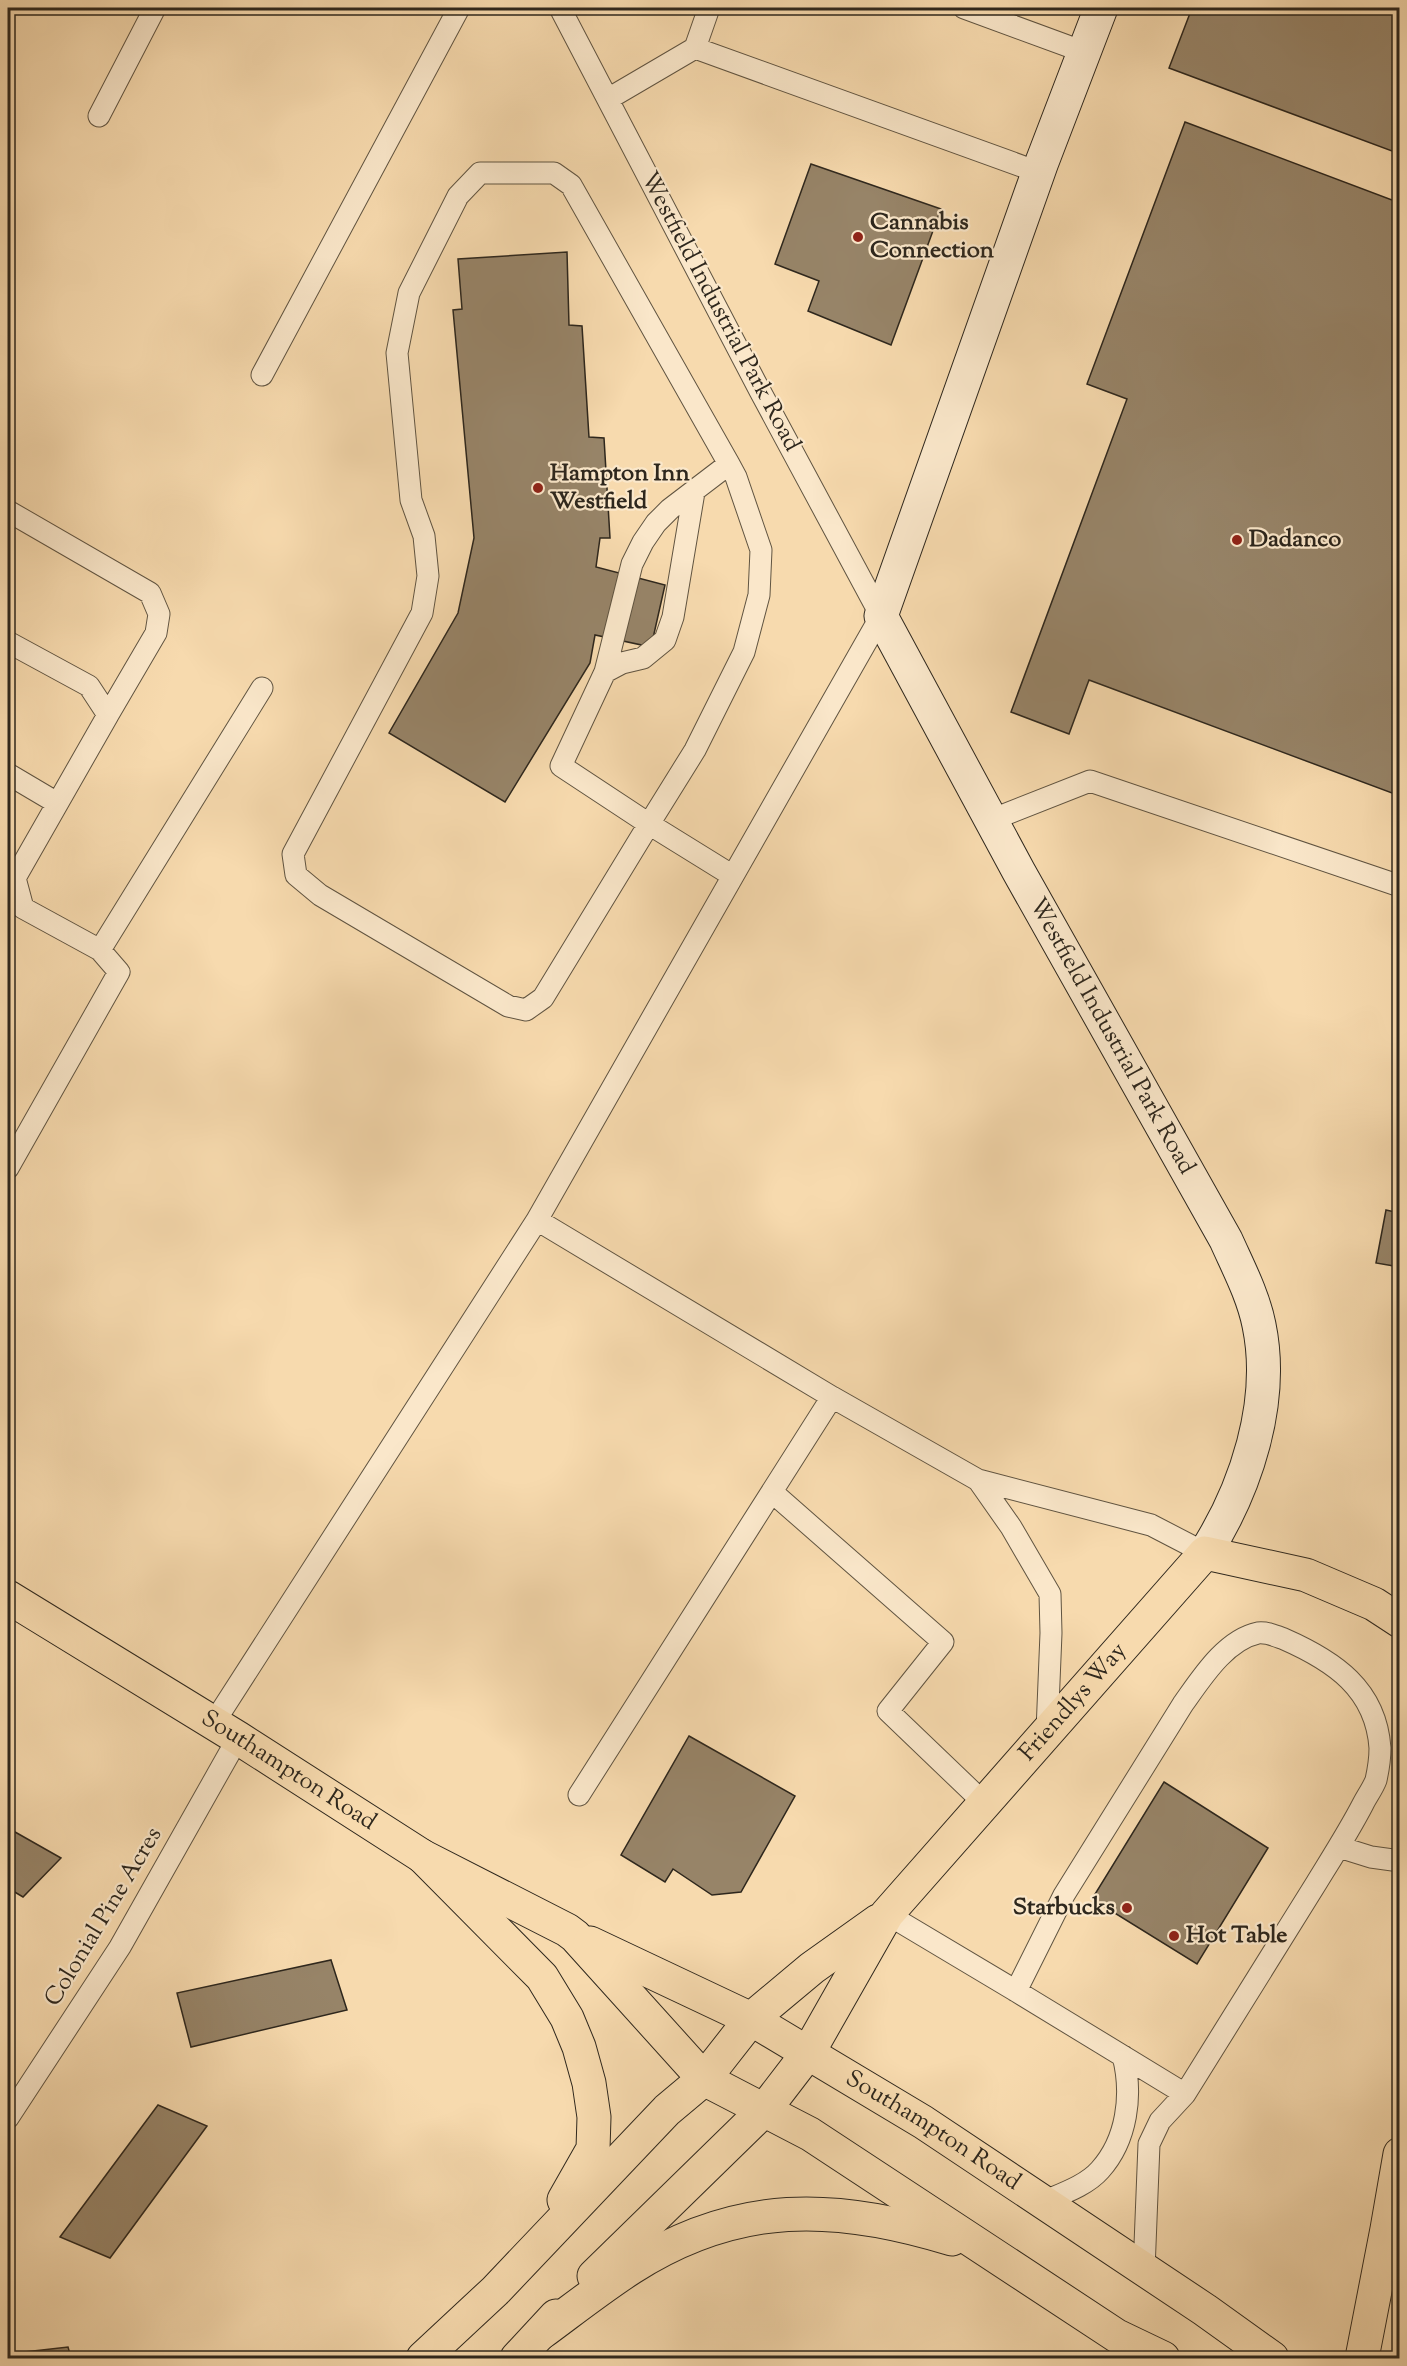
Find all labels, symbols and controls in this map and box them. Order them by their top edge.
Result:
street label: Westfield Industrial Park Road [632,166,809,458]
place label: Cannabis Connection [870,206,995,268]
marker: Cannabis Connection [851,230,865,244]
place label: Hampton Inn Westfield [550,457,691,519]
marker: Hampton Inn Westfield [531,481,545,495]
place label: Dadanco [1249,523,1341,557]
marker: Dadanco [1230,533,1244,547]
street label: Westfield Industrial Park Road [1020,892,1203,1181]
street label: Friendlys Way [1012,1635,1135,1769]
street label: Southampton Road [194,1702,383,1840]
street label: Colonial Pine Acres [37,1821,171,2013]
place label: Starbucks [1013,1891,1115,1925]
marker: Starbucks [1120,1901,1134,1915]
place label: Hot Table [1186,1919,1288,1953]
marker: Hot Table [1167,1929,1181,1943]
street label: Southampton Road [839,2062,1028,2200]

